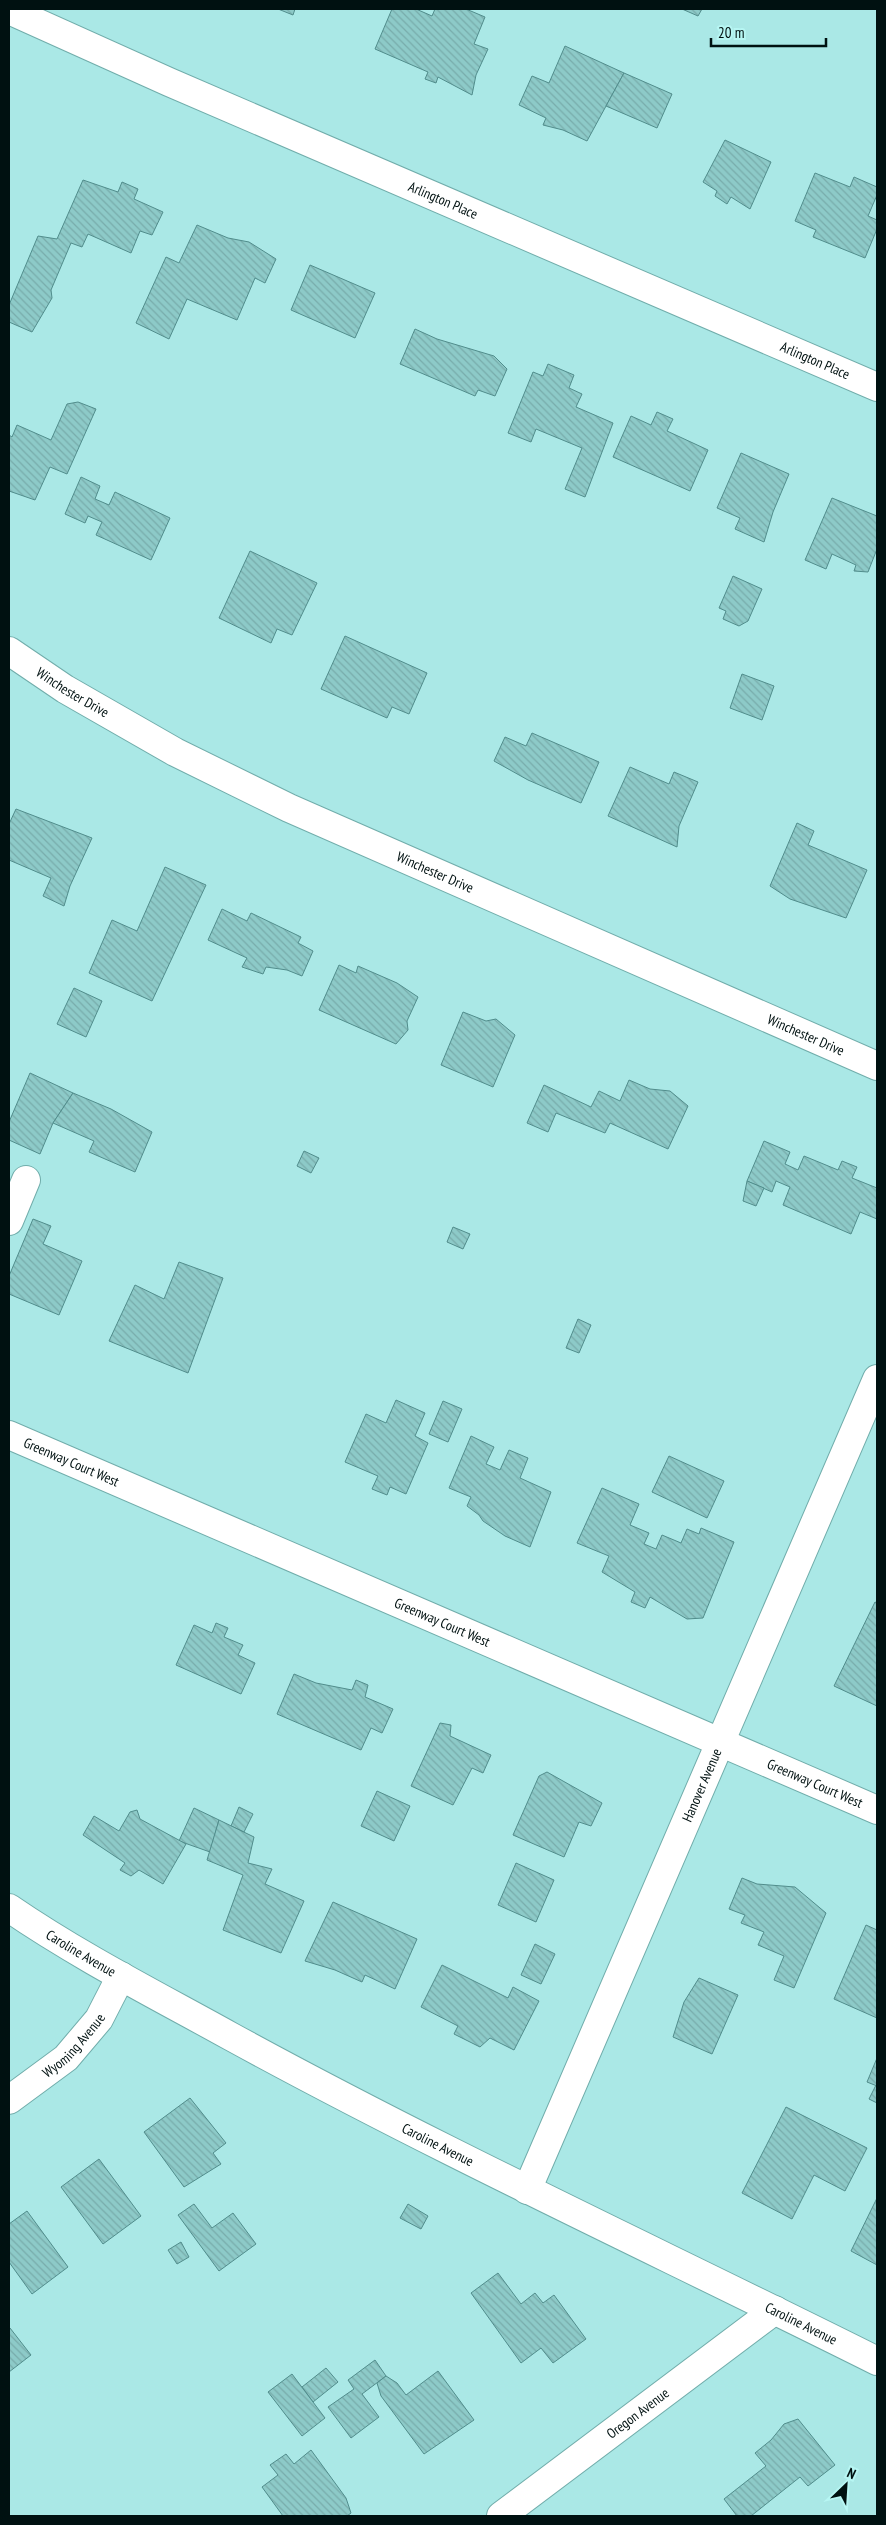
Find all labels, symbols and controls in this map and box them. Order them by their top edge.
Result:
scale bar [711,15,826,47]
text: 20 m [718,23,744,42]
street label: Arlington Place [406,177,481,223]
street label: Arlington Place [778,338,853,383]
street label: Winchester Drive [33,663,113,721]
street label: Winchester Drive [394,847,477,897]
street label: Winchester Drive [765,1010,847,1060]
street label: Greenway Court West [21,1433,122,1491]
street label: Greenway Court West [392,1594,493,1651]
street label: Hanover Avenue [678,1745,726,1825]
street label: Greenway Court West [764,1755,866,1812]
street label: Caroline Avenue [43,1925,119,1981]
street label: Wyoming Avenue [39,2011,109,2081]
street label: Caroline Avenue [399,2119,477,2170]
street label: Caroline Avenue [762,2298,840,2349]
street label: Oregon Avenue [603,2384,673,2443]
north arrow [821,2460,871,2510]
text: N [844,2463,859,2483]

